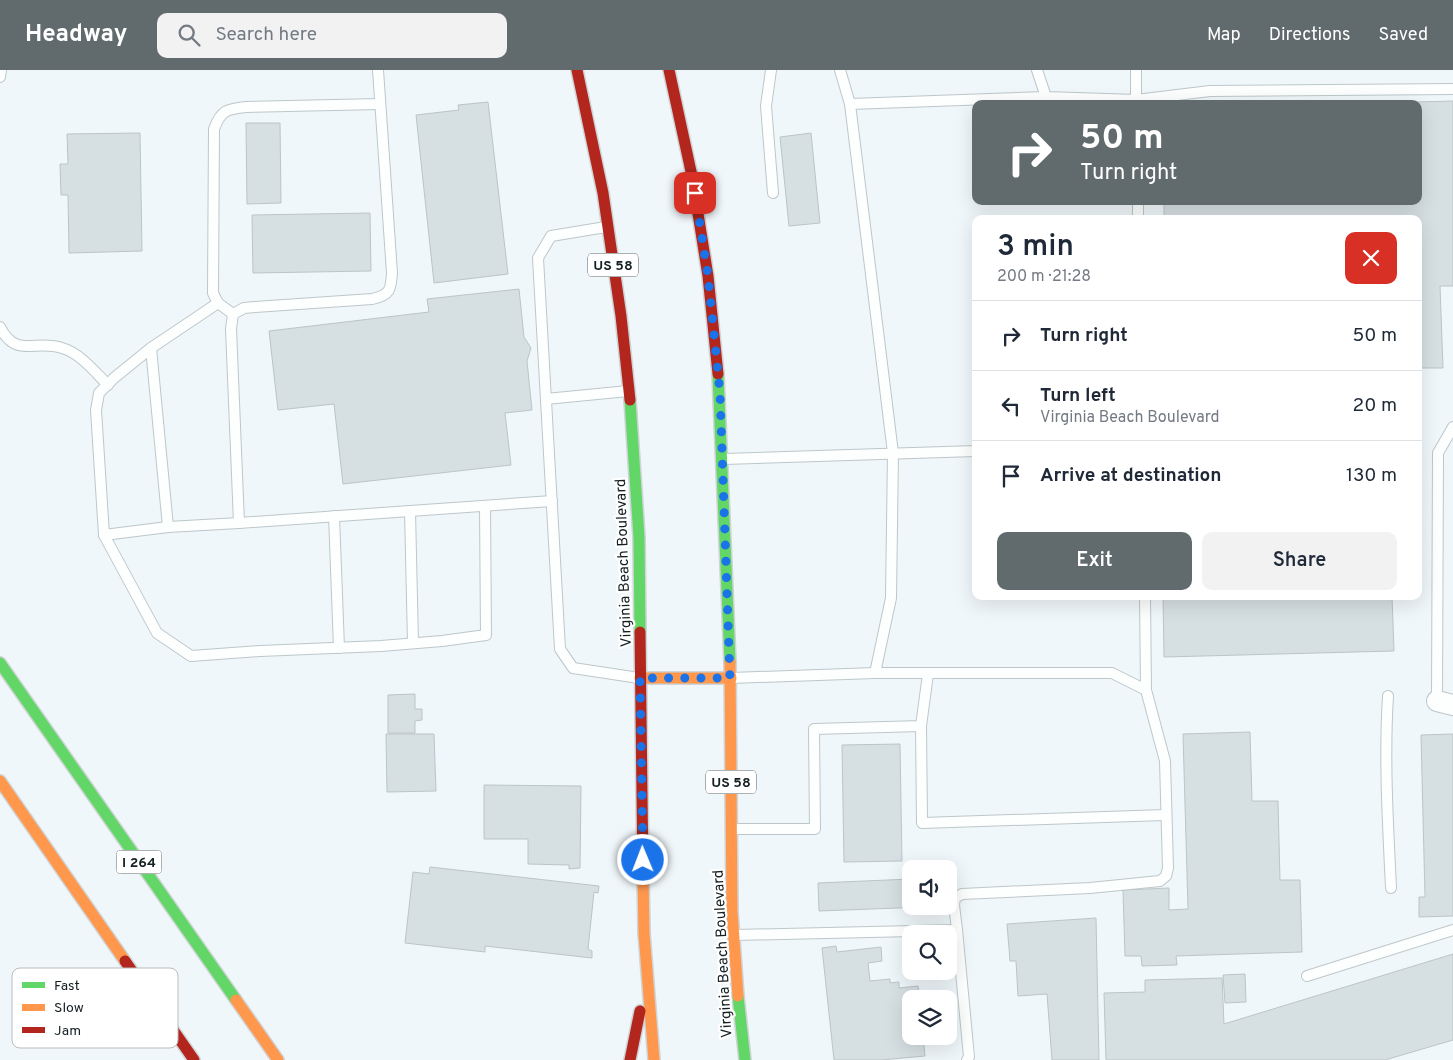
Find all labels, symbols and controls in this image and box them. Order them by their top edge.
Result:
search box [157,13,507,58]
text: Headway [25,20,127,50]
icon: search [175,21,203,49]
text: Search here [215,23,317,47]
text: Map [1207,24,1241,47]
text: Directions [1269,24,1351,47]
text: Saved [1379,24,1428,47]
text: 50 m [1080,117,1164,161]
icon: right [997,120,1062,185]
text: Turn right [1080,160,1177,187]
pin [674,172,716,214]
icon: arrive [681,179,709,207]
text: 3 min [997,229,1074,266]
button: close [1345,232,1397,284]
road number: US 58 [588,254,638,276]
text: 200 m · 21:28 [997,267,1091,287]
icon: right [997,322,1025,350]
text: Turn right [1040,324,1128,348]
text: 50 m [1352,324,1397,348]
text: Turn left [1040,384,1116,408]
icon: left [997,392,1025,420]
text: 20 m [1353,394,1397,418]
text: Virginia Beach Boulevard [1040,408,1220,428]
icon: arrive [997,462,1025,490]
text: Arrive at destination [1040,464,1221,488]
text: 130 m [1346,464,1397,488]
street label: Virginia Beach Boulevard [612,478,637,647]
button: Exit [997,532,1192,590]
button: Share [1202,532,1397,590]
road number: US 58 [706,770,756,794]
position arrow [616,833,668,885]
road number: I 264 [116,850,162,874]
map controls [902,860,957,1045]
button: sound [902,860,957,915]
street label: Virginia Beach Boulevard [710,869,737,1038]
button: search [902,925,957,980]
legend [12,968,178,1048]
text: Fast [54,978,80,995]
button: layers [902,990,957,1045]
text: Slow [54,1000,84,1017]
text: Jam [54,1023,81,1040]

